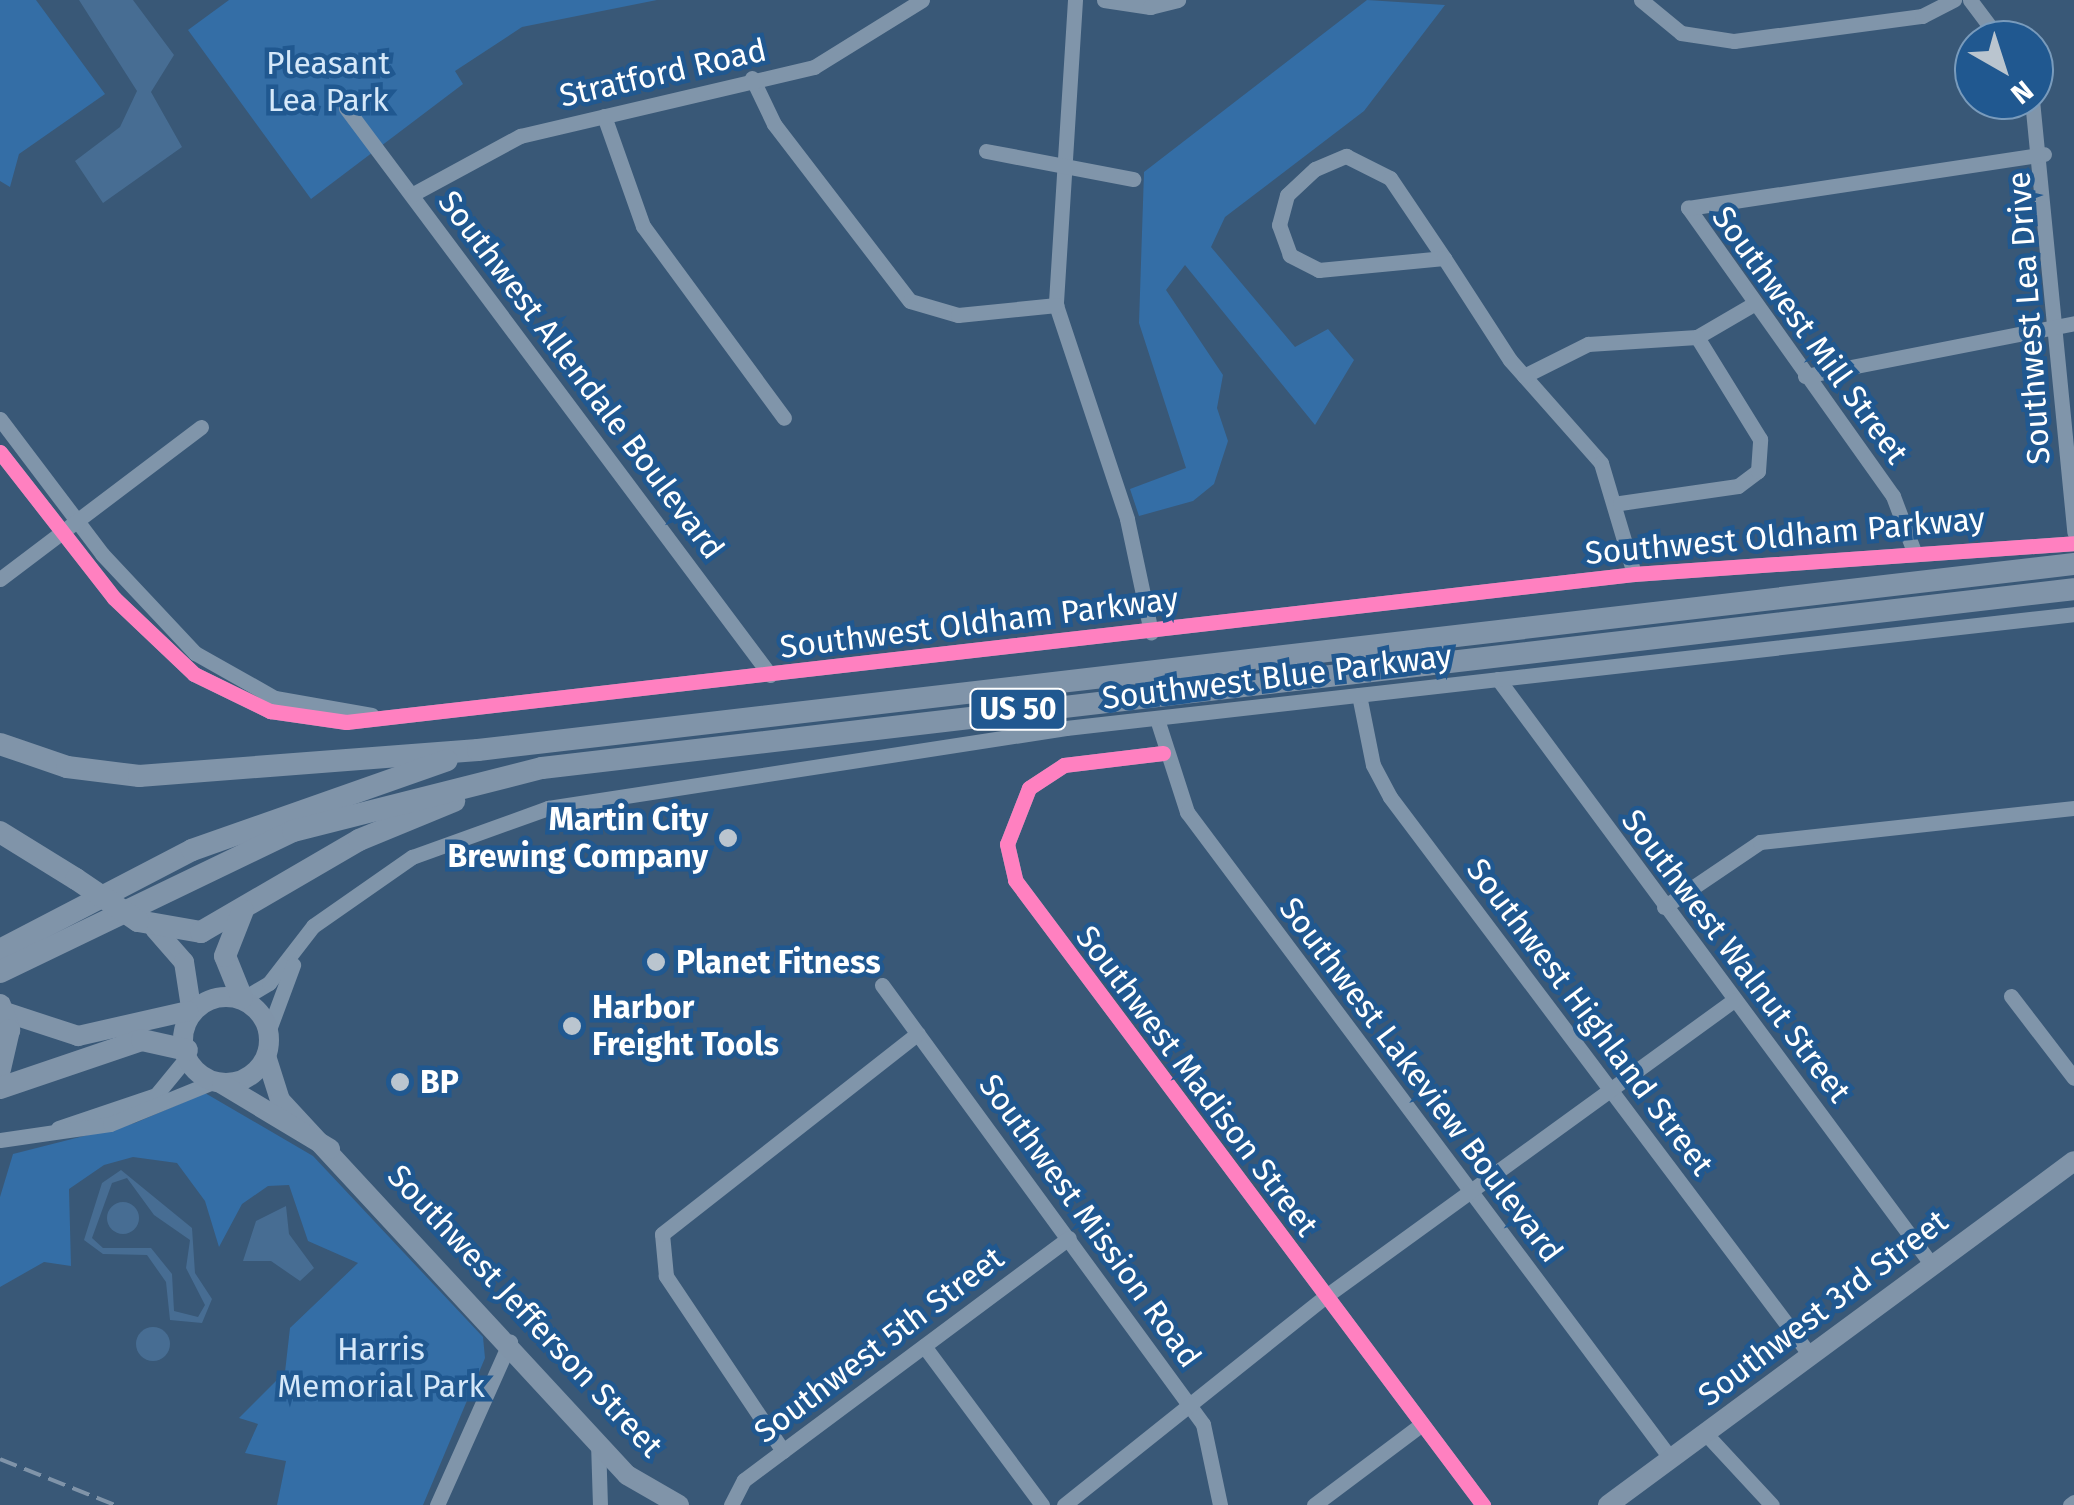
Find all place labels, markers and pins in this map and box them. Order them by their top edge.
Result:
place label: Martin City Brewing Company [447,801,708,876]
marker: Martin City Brewing Company [717,827,739,849]
place label: Planet Fitness [676,943,881,981]
marker: Planet Fitness [645,951,667,973]
place label: Harbor Freight Tools [592,989,779,1064]
marker: Harbor Freight Tools [561,1015,583,1037]
place label: BP [420,1063,459,1101]
marker: BP [389,1071,411,1093]

